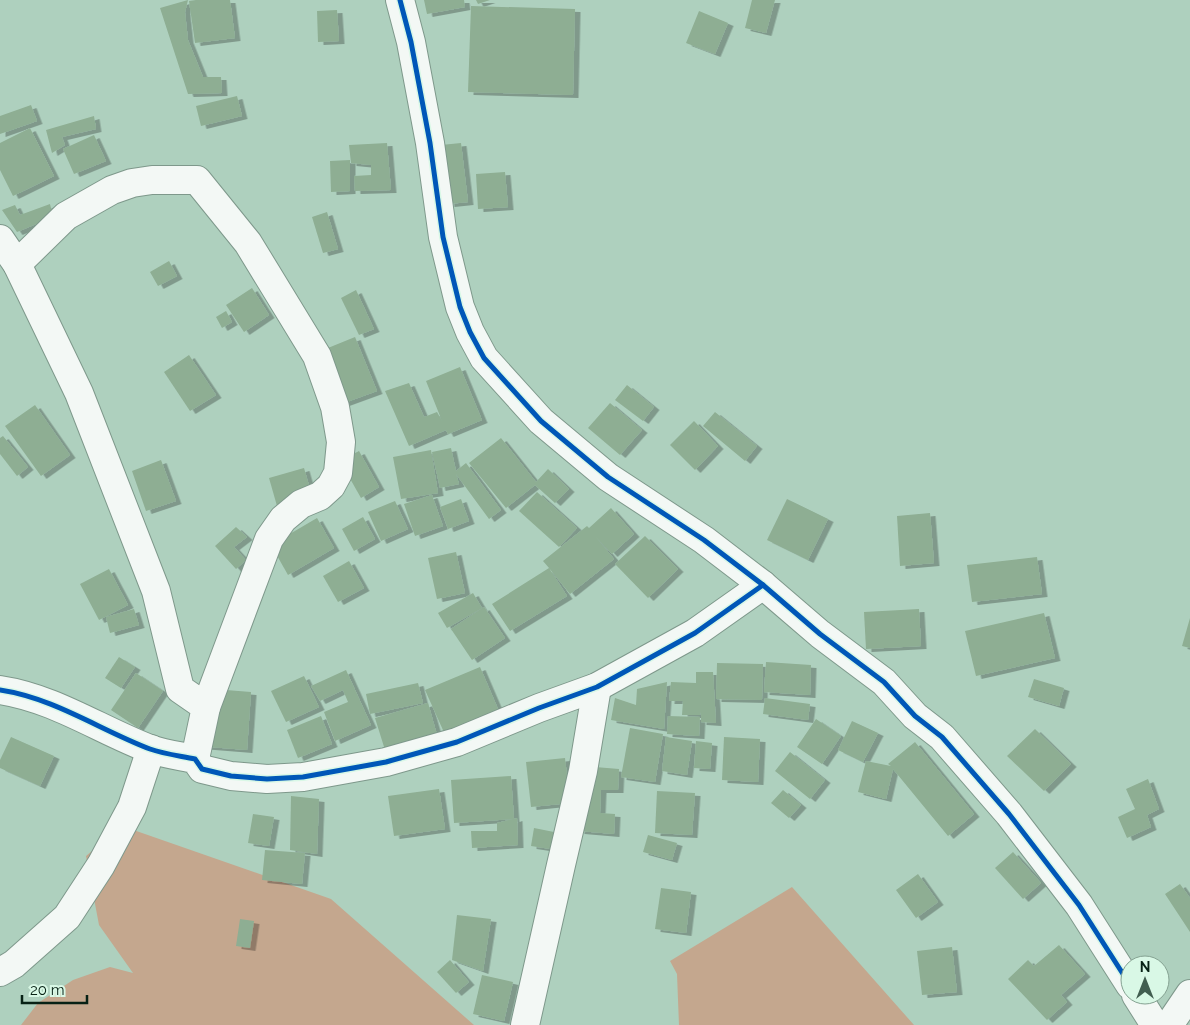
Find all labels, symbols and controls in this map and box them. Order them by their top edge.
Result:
north arrow [1120,955,1170,1005]
text: N [1140,959,1150,975]
scale bar [22,972,88,1004]
text: 20 m [30,981,65,999]

